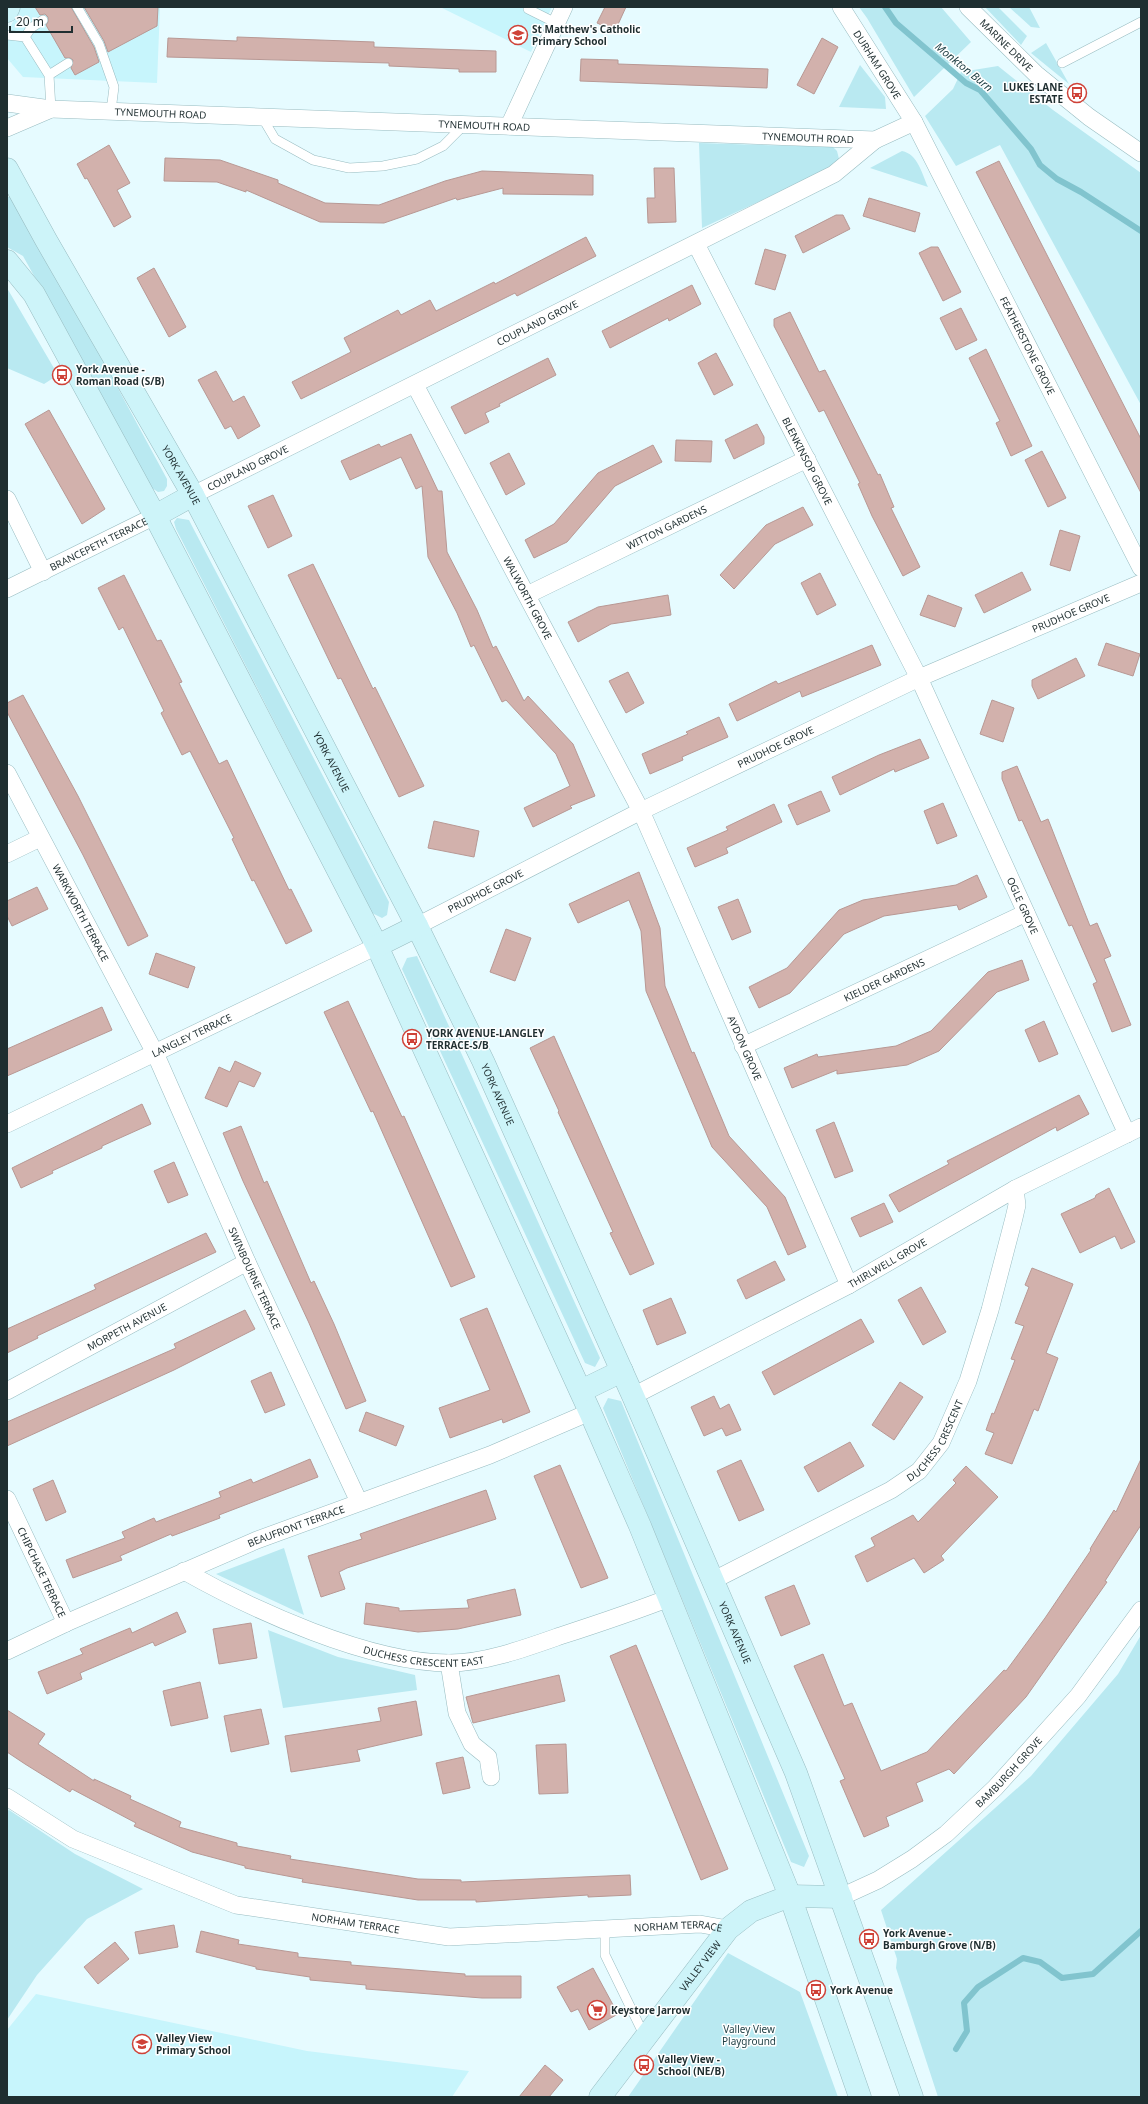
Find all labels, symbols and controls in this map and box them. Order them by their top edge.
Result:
scale bar [10,8,72,34]
text: 20 m [16,13,44,30]
street label: MARINE DRIVE [977,16,1036,74]
place label: St Matthew's Catholic Primary School [532,22,640,48]
school or university icon: St Matthew's Catholic Primary School [507,24,529,46]
street label: DURHAM GROVE [850,27,905,102]
water label: Monkton Burn [932,39,996,94]
place label: LUKES LANE ESTATE [1003,80,1063,106]
bus stop icon: LUKES LANE ESTATE [1066,82,1088,104]
street label: TYNEMOUTH ROAD [114,104,207,122]
street label: TYNEMOUTH ROAD [438,117,530,134]
street label: TYNEMOUTH ROAD [762,129,854,146]
street label: FEATHERSTONE GROVE [997,294,1059,397]
street label: COUPLAND GROVE [494,296,580,349]
place label: York Avenue - Roman Road (S/B) [76,362,164,388]
bus stop icon: York Avenue - Roman Road (S/B) [51,364,73,386]
street label: BLENKINSOP GROVE [779,415,836,507]
street label: COUPLAND GROVE [204,441,291,494]
street label: YORK AVENUE [159,443,204,507]
street label: WITTON GARDENS [624,502,709,553]
street label: BRANCEPETH TERRACE [47,514,150,574]
street label: WALWORTH GROVE [500,554,556,642]
street label: PRUDHOE GROVE [1030,590,1112,636]
street label: PRUDHOE GROVE [735,722,816,771]
street label: YORK AVENUE [310,729,353,794]
street label: WARKWORTH TERRACE [49,862,112,964]
street label: PRUDHOE GROVE [445,866,526,916]
street label: OGLE GROVE [1004,875,1042,936]
street label: KIELDER GARDENS [841,954,927,1005]
street label: LANGLEY TERRACE [149,1010,234,1060]
street label: AYDON GROVE [725,1013,765,1083]
place label: YORK AVENUE-LANGLEY TERRACE-S/B [426,1026,545,1052]
bus stop icon: YORK AVENUE-LANGLEY TERRACE-S/B [401,1028,423,1050]
street label: YORK AVENUE [478,1061,518,1128]
street label: SWINBOURNE TERRACE [225,1225,284,1332]
street label: THIRLWELL GROVE [845,1235,929,1291]
street label: MORPETH AVENUE [85,1300,169,1354]
street label: DUCHESS CRESCENT [904,1397,966,1485]
street label: BEAUFRONT TERRACE [245,1502,346,1550]
street label: CHIPCHASE TERRACE [14,1525,69,1620]
street label: YORK AVENUE [716,1599,755,1666]
street label: DUCHESS CRESCENT EAST [362,1642,485,1670]
street label: BAMBURGH GROVE [972,1734,1045,1810]
street label: NORHAM TERRACE [311,1909,401,1936]
street label: NORHAM TERRACE [633,1917,723,1935]
place label: York Avenue - Bamburgh Grove (N/B) [883,1926,996,1952]
bus stop icon: York Avenue - Bamburgh Grove (N/B) [858,1928,880,1950]
street label: VALLEY VIEW [676,1937,724,1994]
bus stop icon: York Avenue [805,1979,827,2001]
place label: York Avenue [830,1983,893,1997]
supermarket icon: Keystore Jarrow [586,1999,608,2021]
place label: Keystore Jarrow [611,2003,691,2017]
park label: Valley View Playground [722,2022,776,2048]
place label: Valley View Primary School [156,2031,231,2057]
school or university icon: Valley View Primary School [131,2033,153,2055]
place label: Valley View - School (NE/B) [658,2052,725,2078]
bus stop icon: Valley View - School (NE/B) [633,2054,655,2076]

